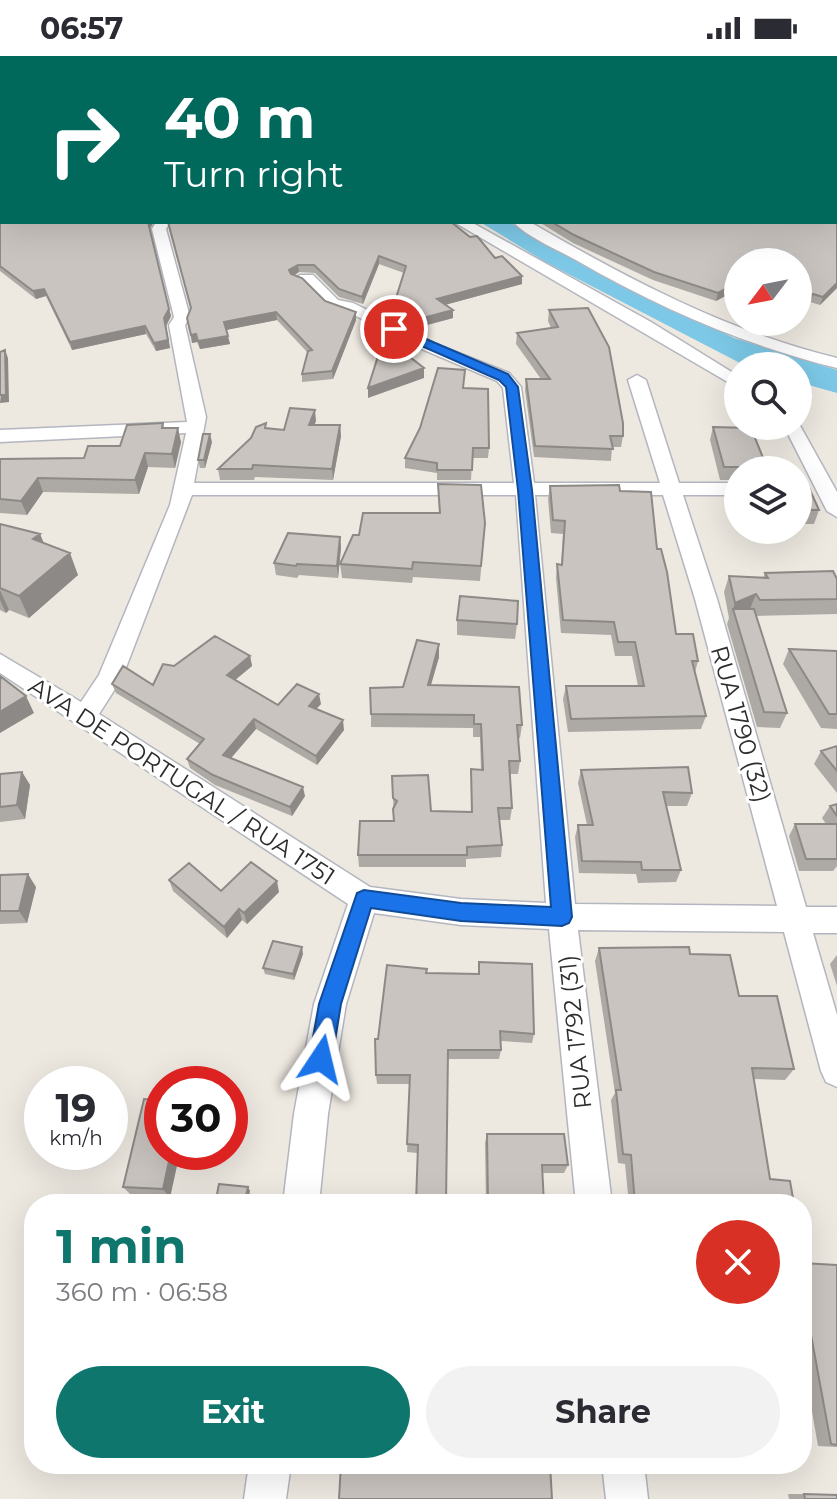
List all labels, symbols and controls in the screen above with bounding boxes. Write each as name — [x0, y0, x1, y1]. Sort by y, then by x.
text: 06:57 — [40, 10, 123, 47]
text: 40 m — [164, 84, 315, 152]
icon: right — [32, 88, 136, 192]
text: Turn right — [164, 152, 344, 196]
north arrow — [724, 248, 812, 336]
map controls — [724, 248, 812, 544]
pin — [360, 295, 428, 363]
icon: arrive — [372, 307, 416, 351]
button: search — [724, 352, 812, 440]
button: layers — [724, 456, 812, 544]
street label: RUA 1790 (32) — [705, 642, 777, 806]
street label: AVA DE PORTUGAL / RUA 1751 — [23, 671, 341, 891]
street label: RUA 1792 (31) — [552, 953, 598, 1111]
position arrow — [279, 1017, 363, 1101]
speed limit sign: 30 — [144, 1066, 248, 1170]
text: 19 — [55, 1083, 97, 1132]
text: km/h — [49, 1126, 103, 1150]
text: 1 min — [56, 1217, 186, 1275]
button: close — [696, 1220, 780, 1304]
text: 360 m · 06:58 — [56, 1276, 228, 1308]
button: Exit — [56, 1366, 410, 1458]
button: Share — [426, 1366, 780, 1458]

